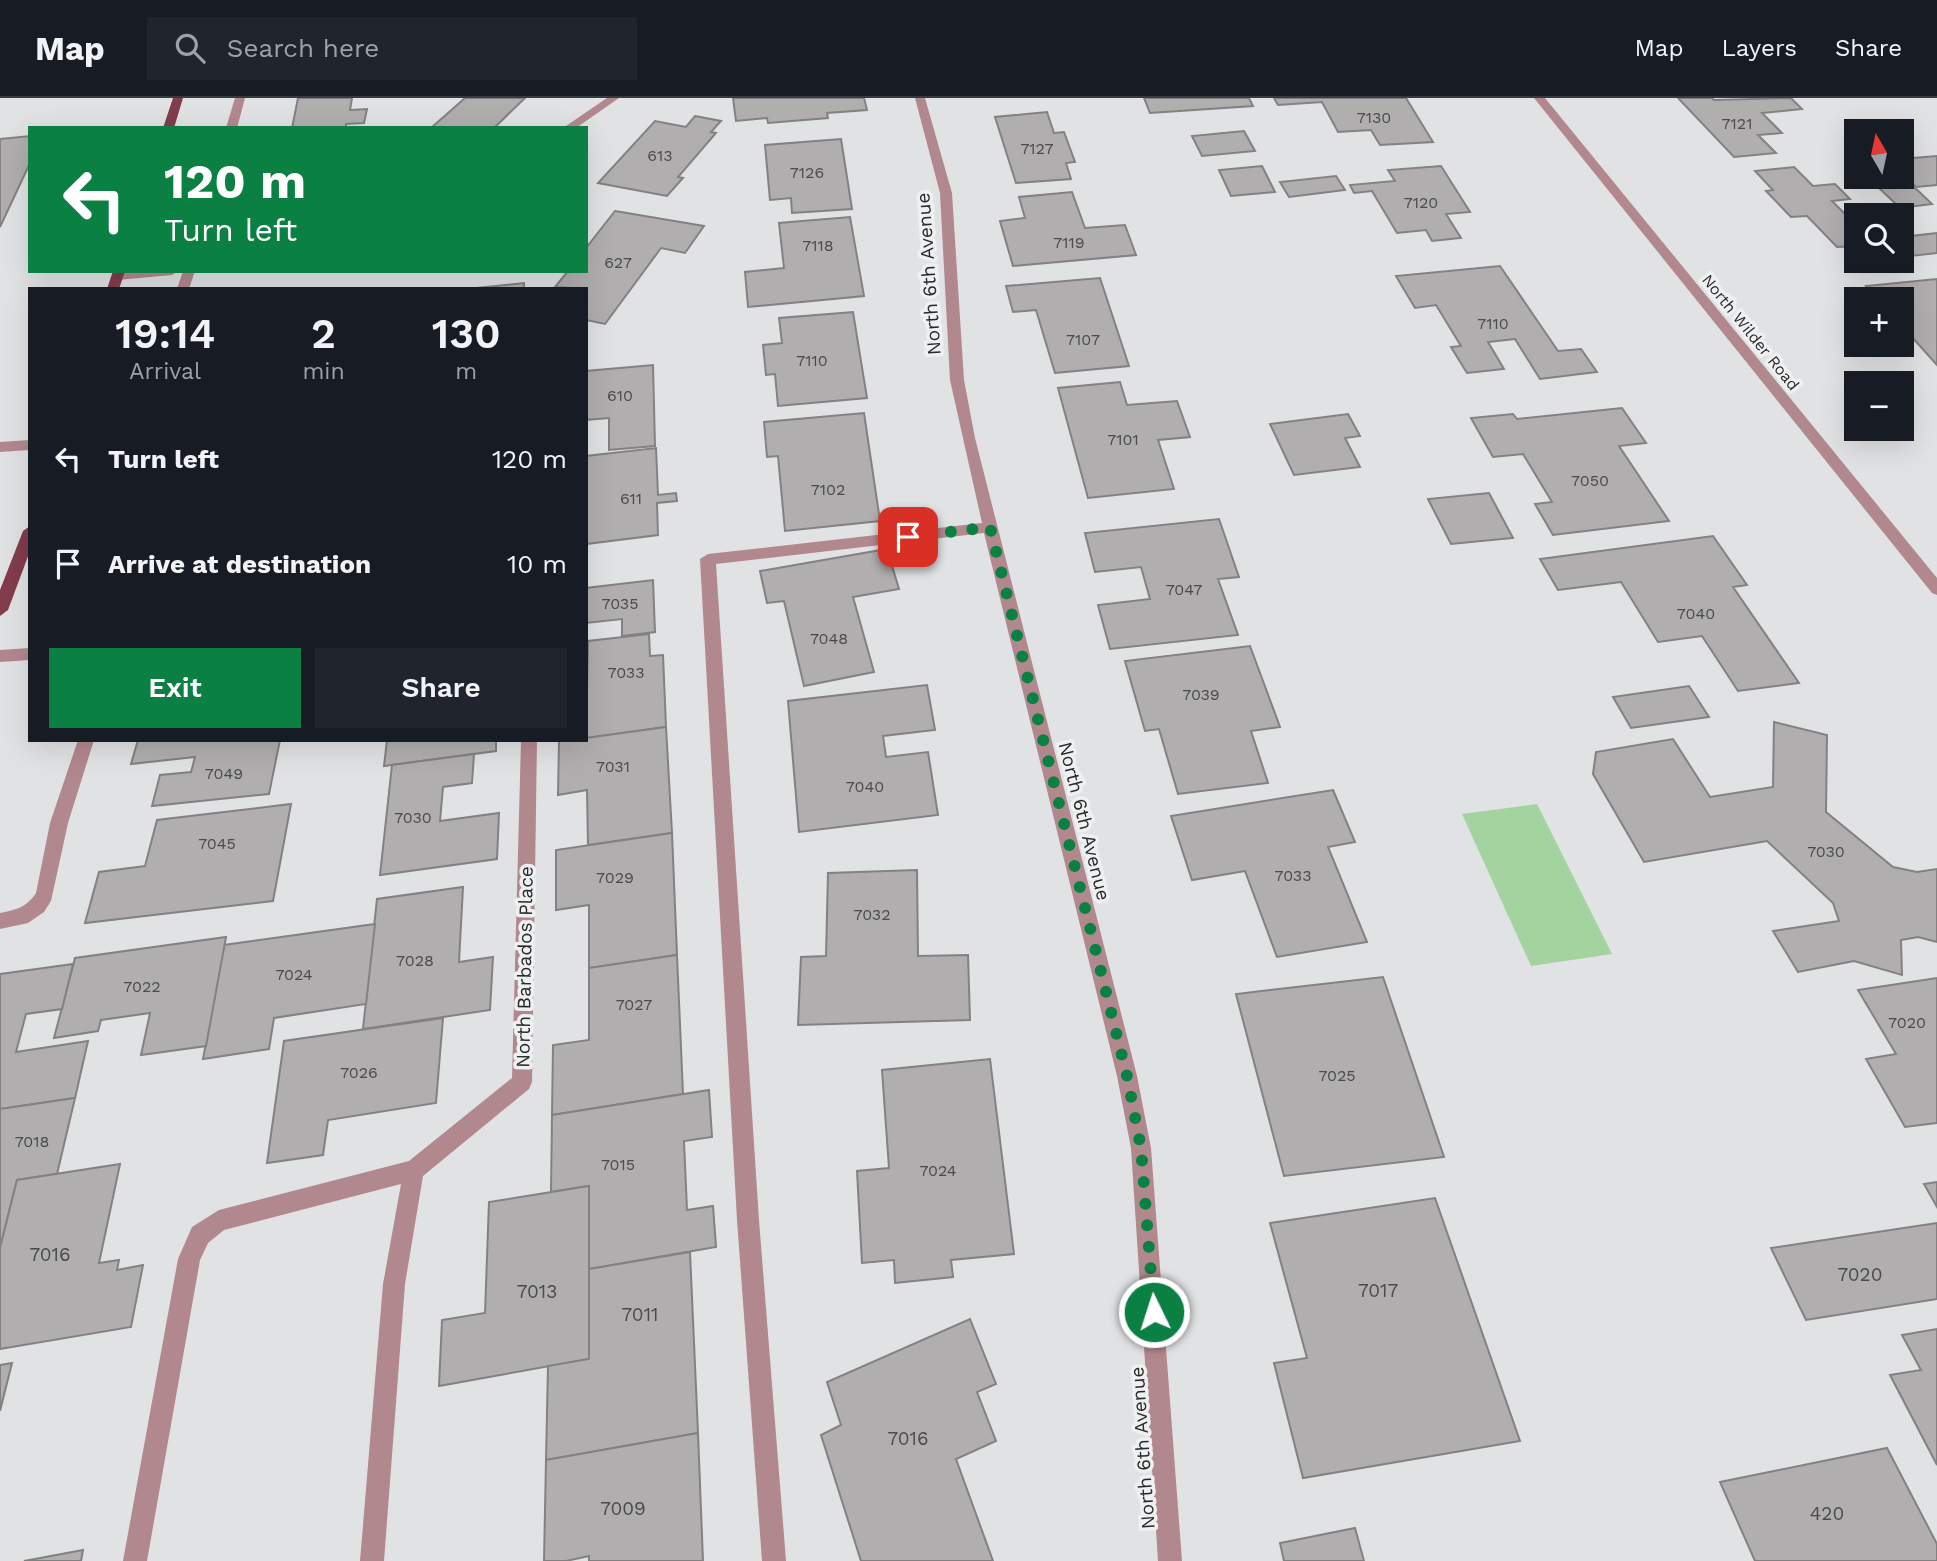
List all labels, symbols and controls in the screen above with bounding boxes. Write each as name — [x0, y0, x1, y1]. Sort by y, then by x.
search box — [147, 17, 637, 80]
text: Map — [35, 29, 105, 68]
icon: search — [171, 29, 209, 67]
text: Search here — [227, 33, 379, 63]
text: Map — [1635, 34, 1683, 62]
text: Layers — [1721, 34, 1797, 62]
text: Share — [1835, 34, 1902, 62]
house number: 7130 — [1357, 108, 1391, 127]
house number: 7121 — [1722, 114, 1752, 133]
north arrow — [1844, 119, 1914, 189]
map controls — [1844, 119, 1914, 441]
house number: 7127 — [1020, 139, 1054, 158]
house number: 613 — [647, 146, 673, 165]
text: 120 m — [164, 152, 306, 210]
icon: left — [49, 154, 140, 245]
house number: 7126 — [790, 163, 824, 182]
street label: North 6th Avenue — [911, 192, 946, 356]
house number: 7120 — [1404, 193, 1438, 212]
button: search — [1844, 203, 1914, 273]
text: Turn left — [164, 211, 297, 249]
house number: 7119 — [1053, 233, 1085, 252]
house number: 7118 — [802, 236, 834, 255]
house number: 627 — [604, 253, 632, 272]
street label: North Wilder Road — [1698, 271, 1803, 394]
button: + — [1844, 287, 1914, 357]
text: 19:14 — [115, 309, 215, 358]
text: 2 — [311, 309, 336, 358]
text: 130 — [432, 309, 501, 358]
house number: 7110 — [1477, 314, 1509, 333]
house number: 7107 — [1066, 330, 1100, 349]
house number: 7110 — [796, 351, 828, 370]
text: Arrival — [129, 358, 201, 385]
text: min — [302, 358, 345, 385]
text: m — [455, 358, 477, 385]
button: − — [1844, 371, 1914, 441]
house number: 610 — [607, 386, 633, 405]
house number: 7101 — [1107, 430, 1139, 449]
icon: left — [49, 440, 87, 478]
text: Turn left — [108, 444, 219, 474]
text: 120 m — [492, 444, 567, 474]
house number: 7050 — [1571, 471, 1609, 490]
house number: 7102 — [811, 480, 845, 499]
house number: 611 — [620, 489, 642, 508]
pin — [878, 507, 938, 567]
icon: arrive — [889, 518, 927, 556]
icon: arrive — [49, 545, 87, 583]
text: Arrive at destination — [108, 549, 371, 579]
text: 10 m — [507, 549, 567, 579]
house number: 7047 — [1166, 580, 1202, 599]
house number: 7035 — [602, 594, 638, 613]
house number: 7040 — [1677, 604, 1715, 623]
house number: 7048 — [810, 629, 848, 648]
button: Exit — [49, 648, 301, 728]
button: Share — [315, 648, 567, 728]
house number: 7033 — [608, 663, 644, 682]
house number: 7039 — [1182, 685, 1220, 704]
street label: North 6th Avenue — [1054, 739, 1115, 903]
house number: 7031 — [596, 757, 630, 776]
house number: 7049 — [205, 764, 243, 783]
house number: 7040 — [846, 777, 884, 796]
house number: 7030 — [394, 808, 432, 827]
house number: 7045 — [198, 834, 236, 853]
house number: 7030 — [1807, 842, 1845, 861]
street label: North Barbados Place — [511, 866, 538, 1068]
house number: 7033 — [1275, 866, 1311, 885]
house number: 7029 — [596, 868, 634, 887]
house number: 7032 — [854, 905, 890, 924]
house number: 7028 — [396, 951, 434, 970]
house number: 7024 — [275, 965, 313, 984]
house number: 7022 — [123, 977, 161, 996]
house number: 7027 — [616, 995, 652, 1014]
house number: 7020 — [1888, 1013, 1926, 1032]
house number: 7026 — [340, 1063, 378, 1082]
house number: 7025 — [1318, 1066, 1356, 1085]
house number: 7018 — [15, 1132, 49, 1151]
house number: 7015 — [601, 1155, 635, 1174]
house number: 7024 — [919, 1161, 957, 1180]
house number: 7016 — [29, 1243, 71, 1266]
house number: 7020 — [1838, 1263, 1883, 1286]
position arrow — [1117, 1275, 1191, 1349]
house number: 7017 — [1358, 1279, 1398, 1302]
house number: 7013 — [517, 1280, 557, 1303]
house number: 7011 — [622, 1303, 658, 1326]
street label: North 6th Avenue — [1125, 1366, 1160, 1530]
house number: 7016 — [887, 1427, 929, 1450]
house number: 7009 — [600, 1497, 646, 1520]
house number: 420 — [1810, 1502, 1844, 1525]

